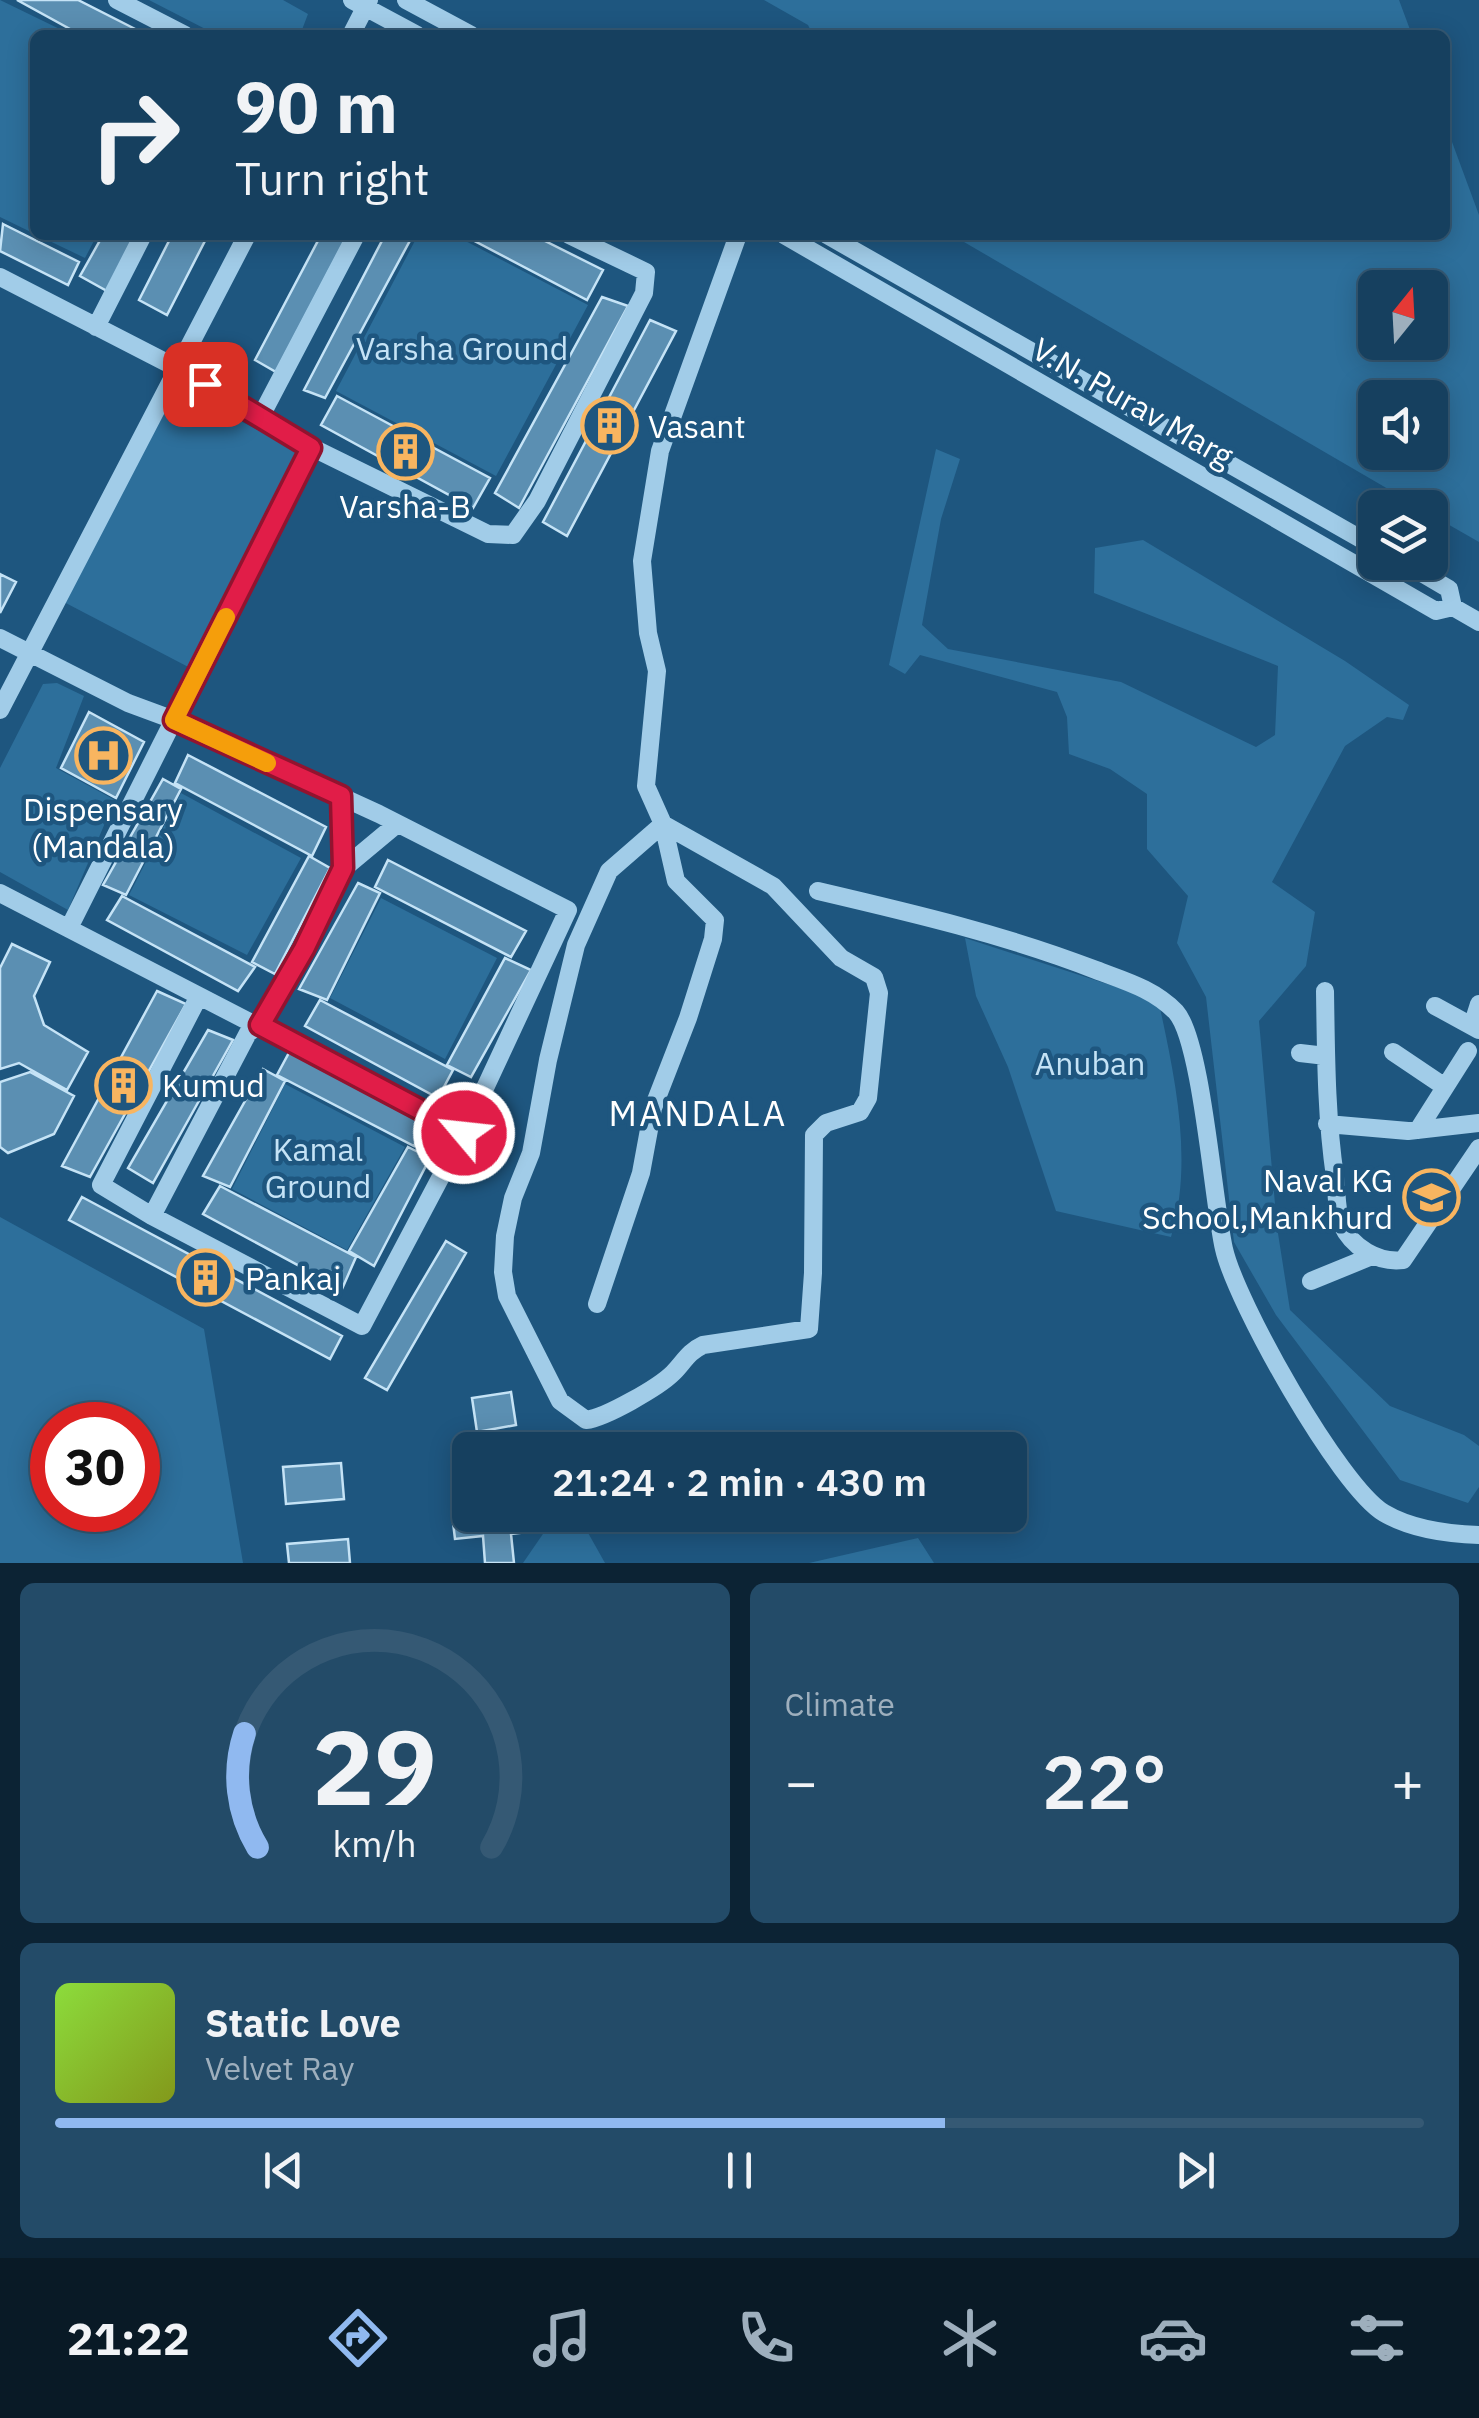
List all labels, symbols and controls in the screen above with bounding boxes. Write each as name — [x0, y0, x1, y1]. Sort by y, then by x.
text: 90 m — [235, 61, 398, 152]
icon: right — [70, 70, 200, 200]
text: Turn right — [235, 149, 430, 207]
north arrow — [1358, 270, 1448, 360]
map controls — [1358, 270, 1448, 580]
park label: Varsha Ground — [356, 327, 568, 369]
street label: V.N. Purav Marg — [1025, 327, 1241, 477]
pin — [163, 342, 248, 427]
icon: arrive — [178, 357, 233, 412]
button: sound — [1358, 380, 1448, 470]
building icon: Vasant — [579, 396, 639, 456]
place label: Vasant — [648, 405, 746, 447]
building icon: Varsha-B — [375, 422, 435, 482]
place label: Varsha-B — [339, 485, 471, 527]
button: layers — [1358, 490, 1448, 580]
hospital icon: Dispensary (Mandala) — [73, 725, 133, 785]
place label: Dispensary (Mandala) — [23, 788, 183, 867]
park label: Anuban — [1035, 1042, 1145, 1084]
building icon: Kumud — [93, 1055, 153, 1115]
place label: Kumud — [162, 1064, 265, 1106]
position arrow — [412, 1081, 516, 1185]
district label: MANDALA — [608, 1090, 788, 1136]
park label: Kamal Ground — [265, 1128, 371, 1207]
place label: Naval KG School,Mankhurd — [1142, 1159, 1393, 1238]
school or university icon: Naval KG School,Mankhurd — [1402, 1168, 1462, 1228]
building icon: Pankaj — [176, 1248, 236, 1308]
place label: Pankaj — [245, 1257, 341, 1299]
speed limit sign: 30 — [30, 1402, 160, 1532]
text: 21:24 · 2 min · 430 m — [552, 1457, 927, 1506]
text: Climate — [785, 1683, 895, 1725]
text: 29 — [312, 1698, 437, 1834]
text: 22° — [1042, 1732, 1167, 1830]
text: − — [785, 1746, 818, 1817]
text: + — [1391, 1746, 1424, 1817]
text: km/h — [333, 1820, 417, 1867]
text: Static Love — [205, 1998, 401, 2047]
text: Velvet Ray — [205, 2047, 354, 2089]
icon: previous — [256, 2143, 311, 2198]
icon: pause — [712, 2143, 767, 2198]
icon: next — [1168, 2143, 1223, 2198]
icon: directions — [323, 2303, 393, 2373]
icon: music — [527, 2303, 597, 2373]
icon: phone — [731, 2303, 801, 2373]
icon: climate — [935, 2303, 1005, 2373]
icon: car — [1138, 2303, 1208, 2373]
icon: filters — [1342, 2303, 1412, 2373]
text: 21:22 — [67, 2309, 190, 2367]

